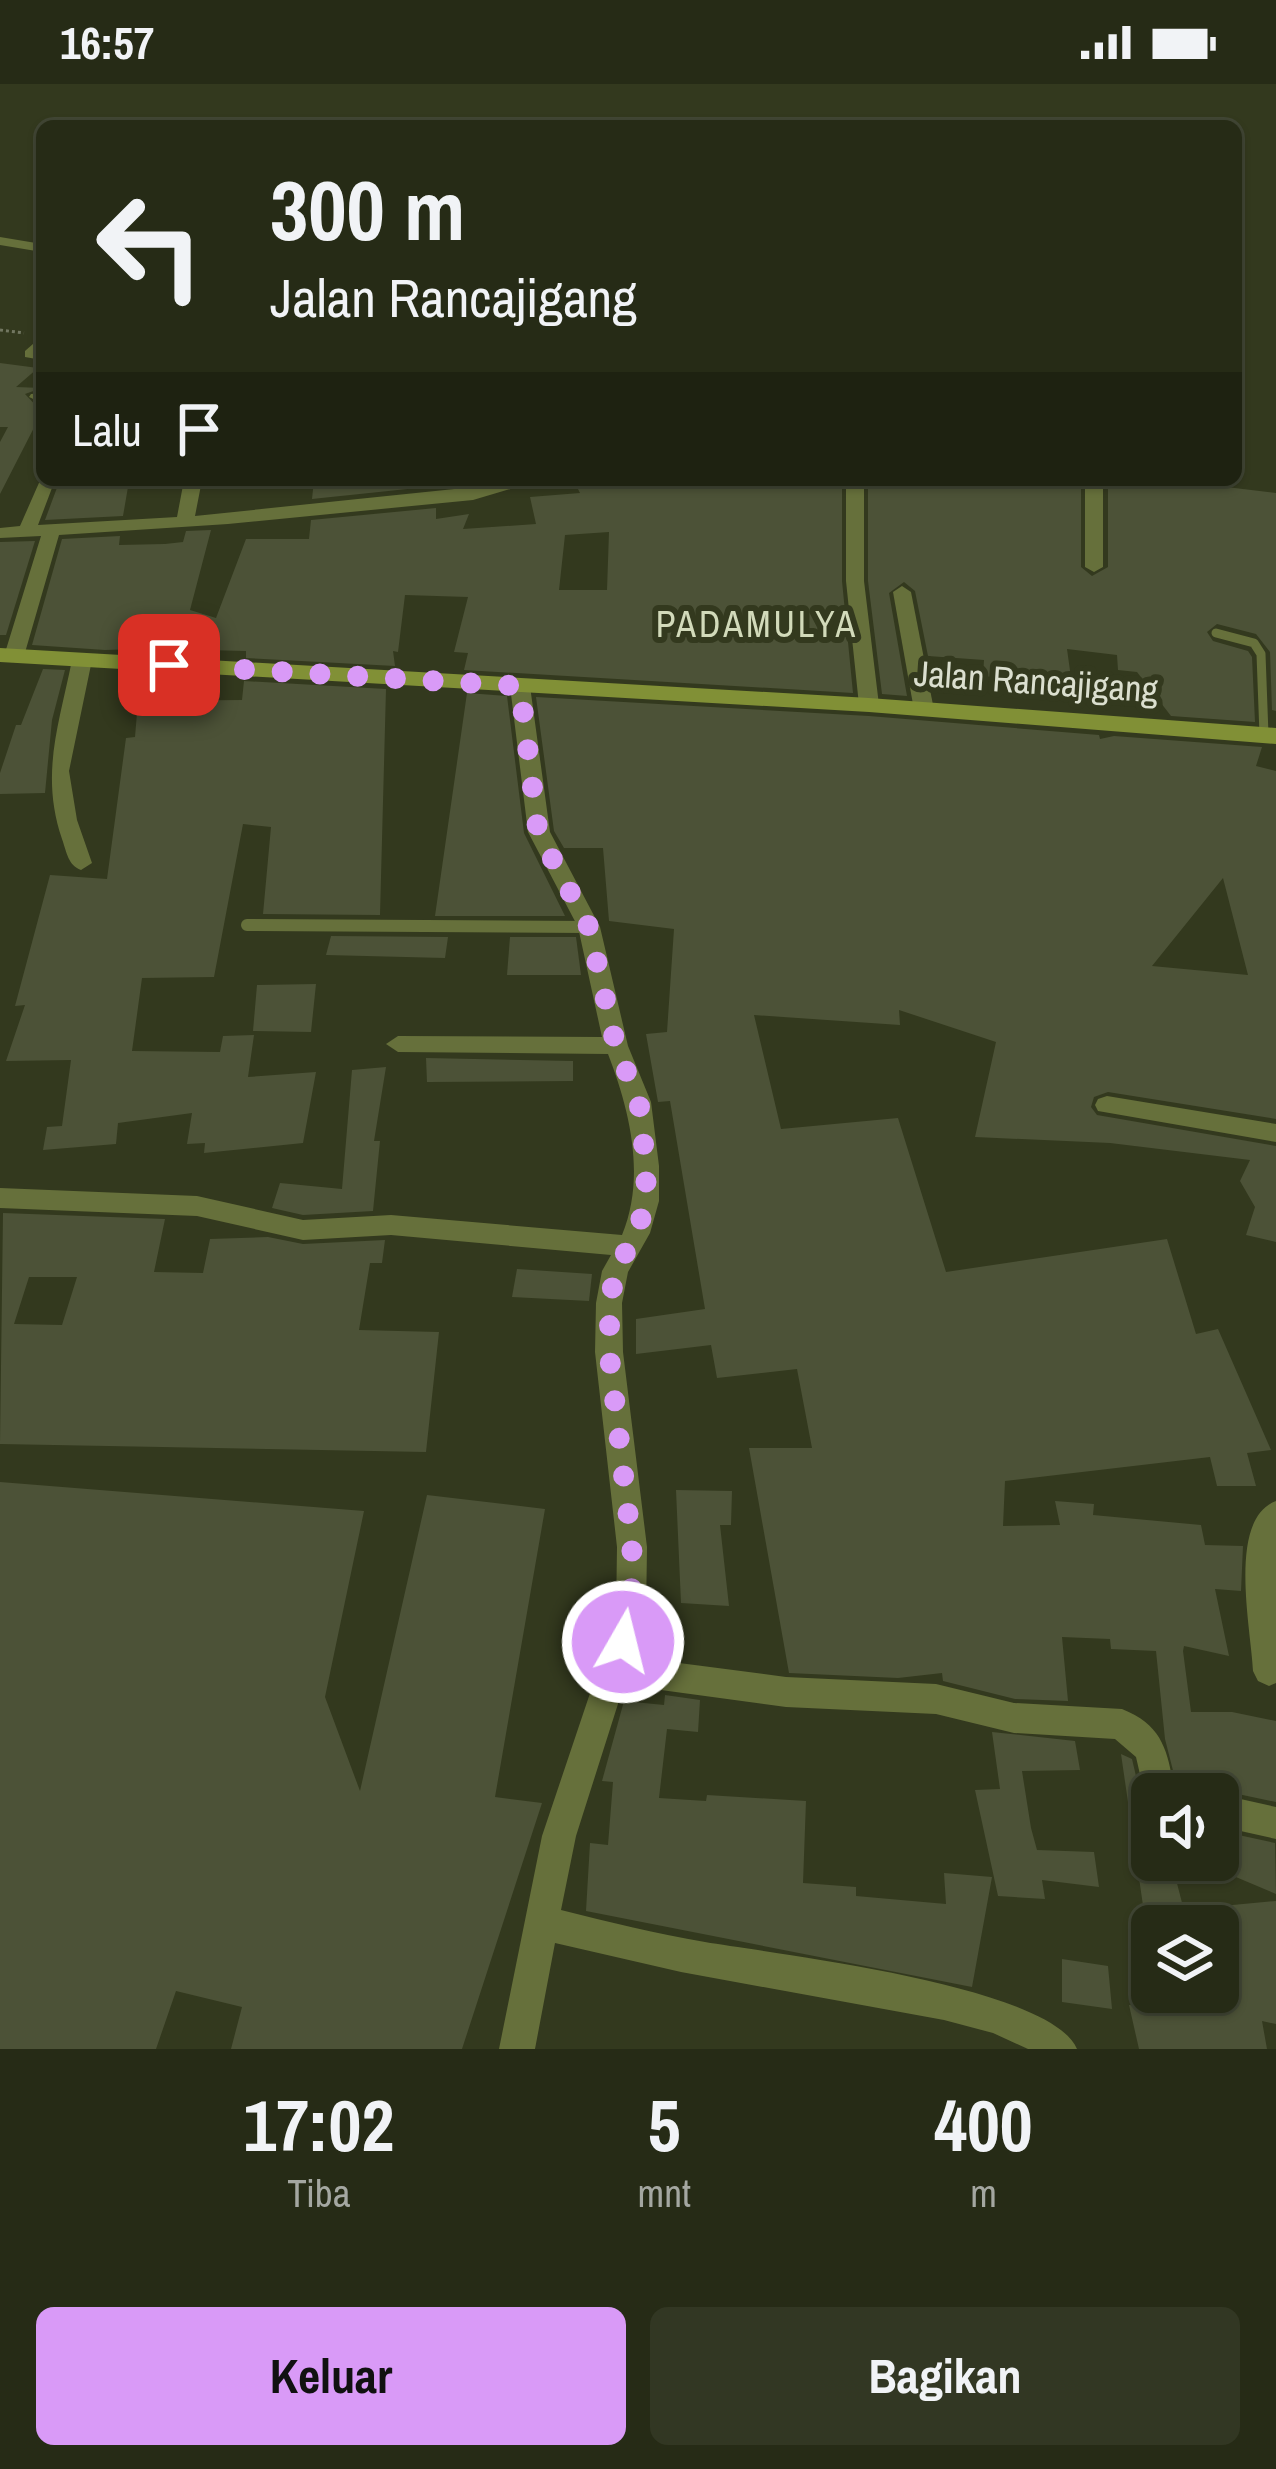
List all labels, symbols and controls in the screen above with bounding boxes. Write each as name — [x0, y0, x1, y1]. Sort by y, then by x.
text: 16:57 — [60, 12, 154, 73]
text: 300 m — [270, 153, 465, 266]
icon: left — [72, 168, 228, 324]
text: Jalan Rancajigang — [270, 261, 637, 334]
icon: arrive — [166, 396, 232, 462]
text: Lalu — [72, 399, 142, 460]
district label: PADAMULYA — [656, 600, 858, 648]
pin — [118, 614, 220, 716]
icon: arrive — [136, 632, 202, 698]
street label: Jalan Rancajigang — [912, 649, 1160, 714]
position arrow — [560, 1579, 686, 1705]
map controls — [1131, 1773, 1239, 2013]
button: sound — [1131, 1773, 1239, 1881]
button: layers — [1131, 1905, 1239, 2013]
text: 17:02 — [243, 2076, 394, 2173]
text: 5 — [648, 2076, 681, 2173]
text: 400 — [934, 2076, 1033, 2173]
text: Tiba — [287, 2167, 350, 2219]
text: mnt — [638, 2167, 691, 2219]
text: m — [970, 2167, 997, 2219]
button: Keluar — [36, 2307, 626, 2445]
button: Bagikan — [650, 2307, 1240, 2445]

